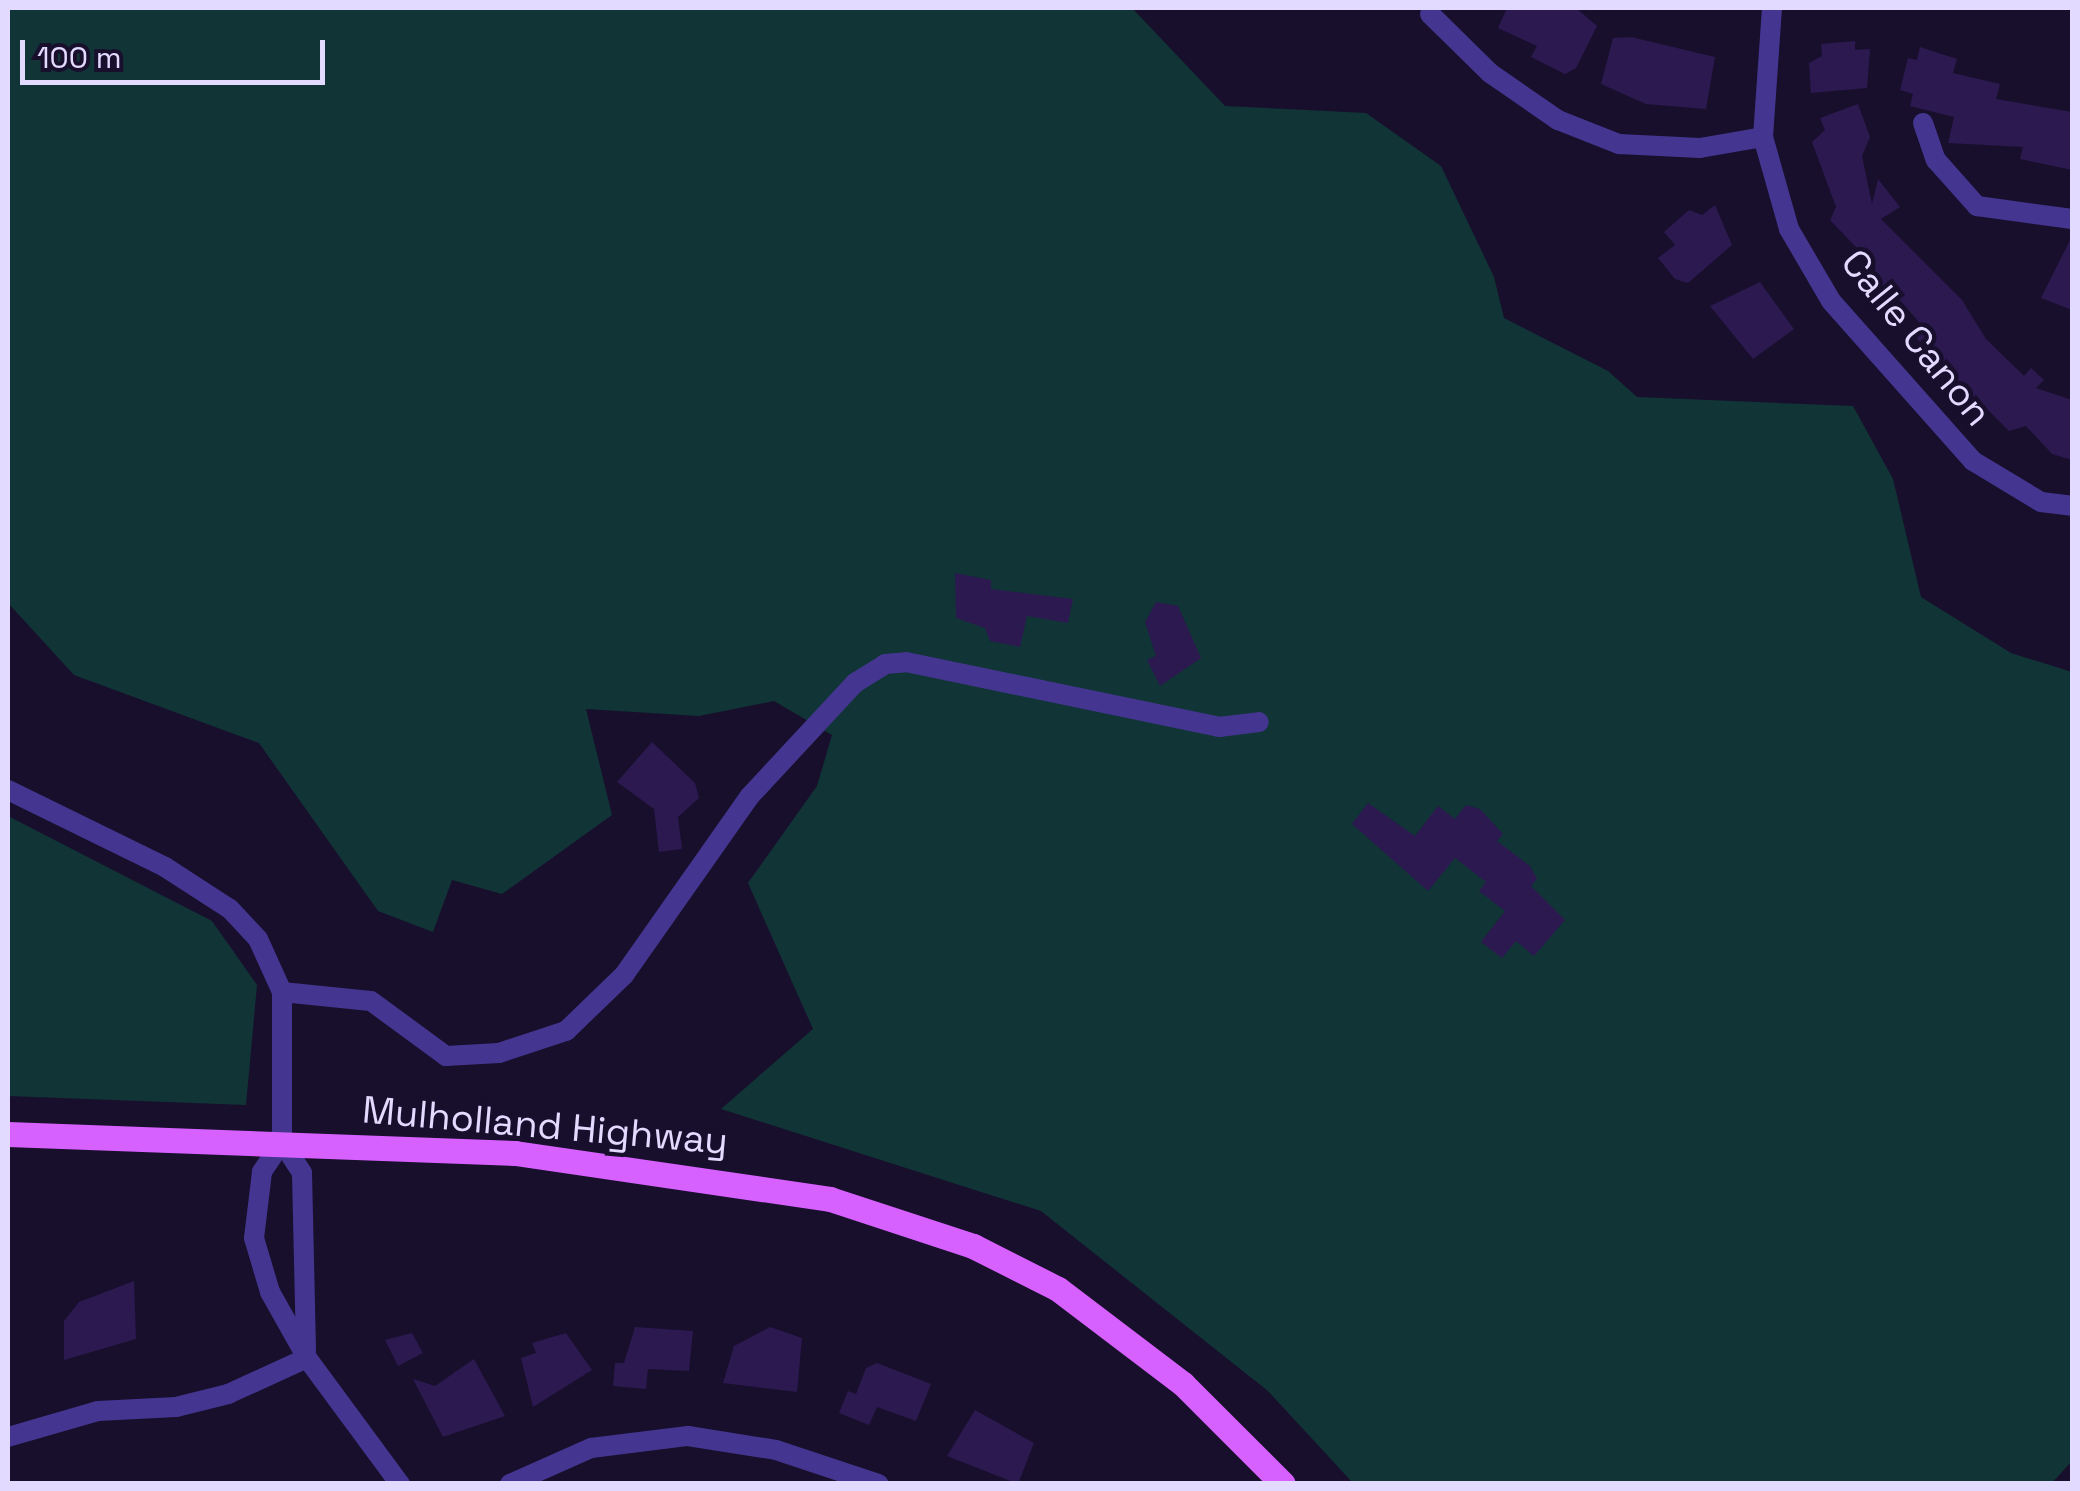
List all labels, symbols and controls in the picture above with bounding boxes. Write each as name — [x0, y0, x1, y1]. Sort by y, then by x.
scale bar — [25, 20, 330, 82]
text: 100 m — [37, 38, 122, 77]
street label: Calle Canon — [1831, 241, 2001, 435]
street label: Mulholland Highway — [360, 1087, 730, 1165]

